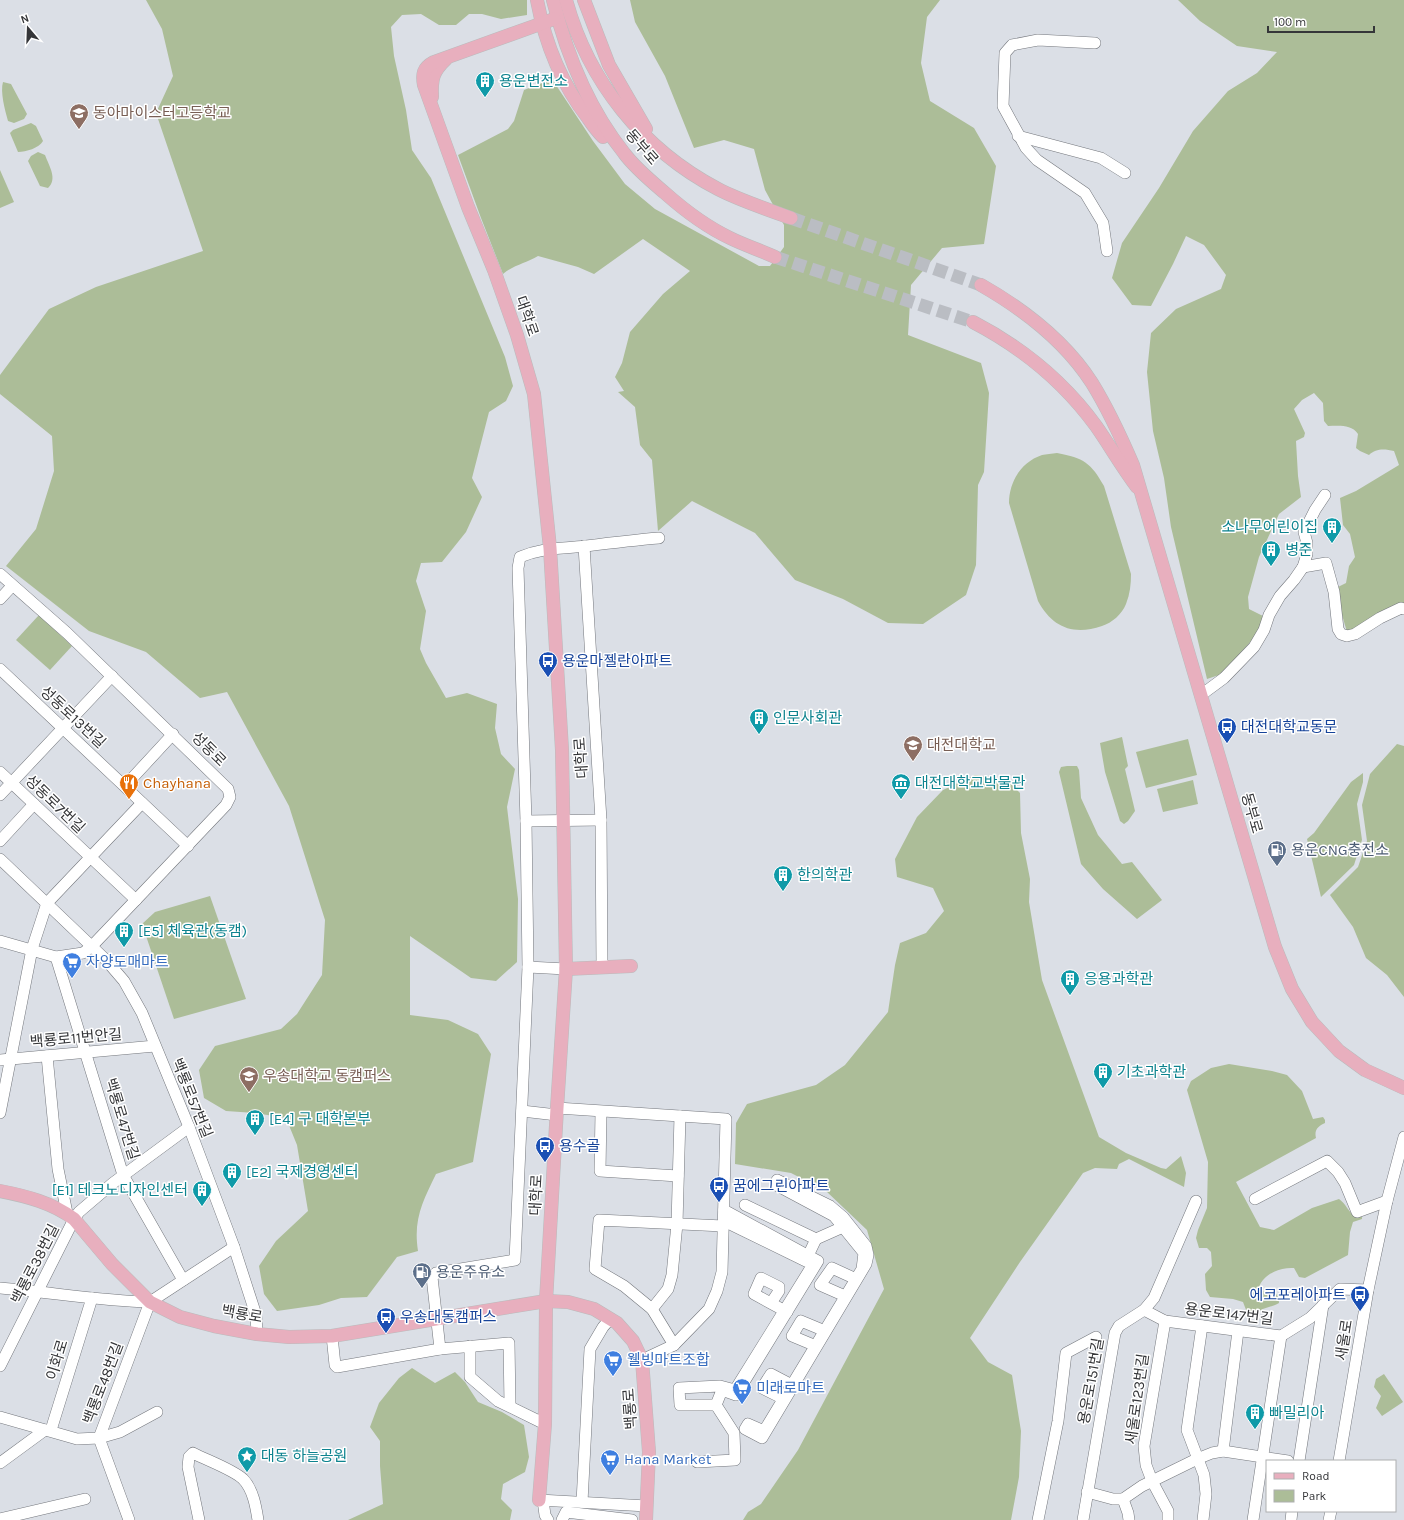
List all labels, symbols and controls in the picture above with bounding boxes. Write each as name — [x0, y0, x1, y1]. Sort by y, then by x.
north arrow — [8, 8, 48, 48]
scale bar — [1268, 8, 1374, 34]
text: N — [19, 12, 31, 26]
text: 100 m — [1274, 15, 1306, 29]
building icon: 용운변전소 — [474, 70, 496, 98]
place label: 용운변전소 — [499, 72, 568, 90]
school or university icon: 동아마이스터고등학교 — [68, 102, 90, 130]
place label: 동아마이스터고등학교 — [93, 104, 231, 122]
street label: 동부로 — [622, 125, 662, 169]
street label: 대학로 — [512, 293, 542, 339]
building icon: 소나무어린이집 — [1321, 516, 1343, 544]
place label: 소나무어린이집 — [1221, 518, 1318, 536]
building icon: 병준 — [1260, 539, 1282, 567]
place label: 병준 — [1285, 541, 1313, 559]
bus stop icon: 용운마젤란아파트 — [537, 650, 559, 678]
place label: 용운마젤란아파트 — [562, 652, 673, 670]
street label: 성동로13번길 — [37, 682, 109, 752]
building icon: 인문사회관 — [748, 707, 770, 735]
place label: 인문사회관 — [773, 709, 842, 727]
bus stop icon: 대전대학교동문 — [1216, 716, 1238, 744]
place label: 대전대학교동문 — [1241, 718, 1338, 736]
street label: 성동로 — [188, 728, 230, 770]
school or university icon: 대전대학교 — [902, 734, 924, 762]
place label: 대전대학교 — [927, 736, 996, 754]
street label: 대학로 — [571, 737, 591, 779]
street label: 성동로7번길 — [21, 771, 89, 837]
restaurant icon: Chayhana — [118, 772, 140, 800]
museum icon: 대전대학교박물관 — [890, 772, 912, 800]
place label: Chayhana — [143, 774, 211, 792]
place label: 대전대학교박물관 — [915, 774, 1026, 792]
street label: 동부로 — [1238, 791, 1266, 835]
fuel station icon: 용운CNG충전소 — [1266, 839, 1288, 867]
place label: 용운CNG충전소 — [1291, 841, 1389, 859]
building icon: 한의학관 — [772, 864, 794, 892]
place label: 한의학관 — [797, 866, 852, 884]
building icon: [E5] 체육관(동캠) — [113, 920, 135, 948]
place label: [E5] 체육관(동캠) — [138, 922, 247, 940]
supermarket icon: 자양도매마트 — [61, 951, 83, 979]
place label: 자양도매마트 — [86, 953, 169, 971]
building icon: 응용과학관 — [1059, 968, 1081, 996]
place label: 응용과학관 — [1084, 970, 1153, 988]
street label: 백룡로11번안길 — [29, 1025, 123, 1051]
street label: 백룡로57번길 — [168, 1055, 216, 1141]
building icon: 기초과학관 — [1092, 1061, 1114, 1089]
place label: 기초과학관 — [1117, 1063, 1186, 1081]
school or university icon: 우송대학교 동캠퍼스 — [238, 1065, 260, 1093]
place label: 우송대학교 동캠퍼스 — [263, 1067, 391, 1085]
street label: 백룡로47번길 — [101, 1076, 143, 1162]
building icon: [E4] 구 대학본부 — [244, 1108, 266, 1136]
place label: [E4] 구 대학본부 — [269, 1110, 371, 1128]
bus stop icon: 용수골 — [534, 1135, 556, 1163]
place label: 용수골 — [559, 1137, 600, 1155]
building icon: [E2] 국제경영센터 — [221, 1161, 243, 1189]
place label: [E2] 국제경영센터 — [246, 1163, 359, 1181]
street label: 대학로 — [526, 1174, 546, 1216]
bus stop icon: 꿈에그린아파트 — [708, 1175, 730, 1203]
place label: 꿈에그린아파트 — [733, 1177, 830, 1195]
building icon: [E1] 테크노디자인센터 — [191, 1179, 213, 1207]
place label: [E1] 테크노디자인센터 — [52, 1181, 188, 1199]
street label: 백룡로38번길 — [7, 1221, 63, 1307]
fuel station icon: 용운주유소 — [411, 1261, 433, 1289]
place label: 용운주유소 — [436, 1263, 505, 1281]
bus stop icon: 에코포레아파트 — [1349, 1284, 1371, 1312]
place label: 에코포레아파트 — [1249, 1286, 1346, 1304]
street label: 용운로147번길 — [1184, 1300, 1274, 1328]
street label: 백룡로 — [220, 1302, 264, 1326]
bus stop icon: 우송대동캠퍼스 — [375, 1306, 397, 1334]
place label: 우송대동캠퍼스 — [400, 1308, 497, 1326]
street label: 새울로 — [1332, 1318, 1356, 1362]
street label: 용운로151번길 — [1075, 1336, 1107, 1426]
street label: 이화로 — [42, 1338, 72, 1382]
street label: 백룡로48번길 — [79, 1339, 127, 1427]
supermarket icon: 웰빙마트조합 — [602, 1349, 624, 1377]
place label: 웰빙마트조합 — [627, 1351, 710, 1369]
street label: 새울로123번길 — [1122, 1352, 1152, 1446]
supermarket icon: 미래로마트 — [731, 1377, 753, 1405]
place label: 미래로마트 — [756, 1379, 825, 1397]
street label: 백룡로 — [620, 1388, 640, 1430]
building icon: 빠밀리아 — [1244, 1402, 1266, 1430]
place label: 빠밀리아 — [1269, 1404, 1324, 1422]
place icon: 대동 하늘공원 — [236, 1445, 258, 1473]
place label: 대동 하늘공원 — [261, 1447, 347, 1465]
supermarket icon: Hana Market — [599, 1448, 621, 1476]
place label: Hana Market — [624, 1450, 712, 1468]
legend — [1266, 1460, 1396, 1512]
text: Road — [1302, 1469, 1330, 1483]
text: Park — [1302, 1489, 1327, 1503]

